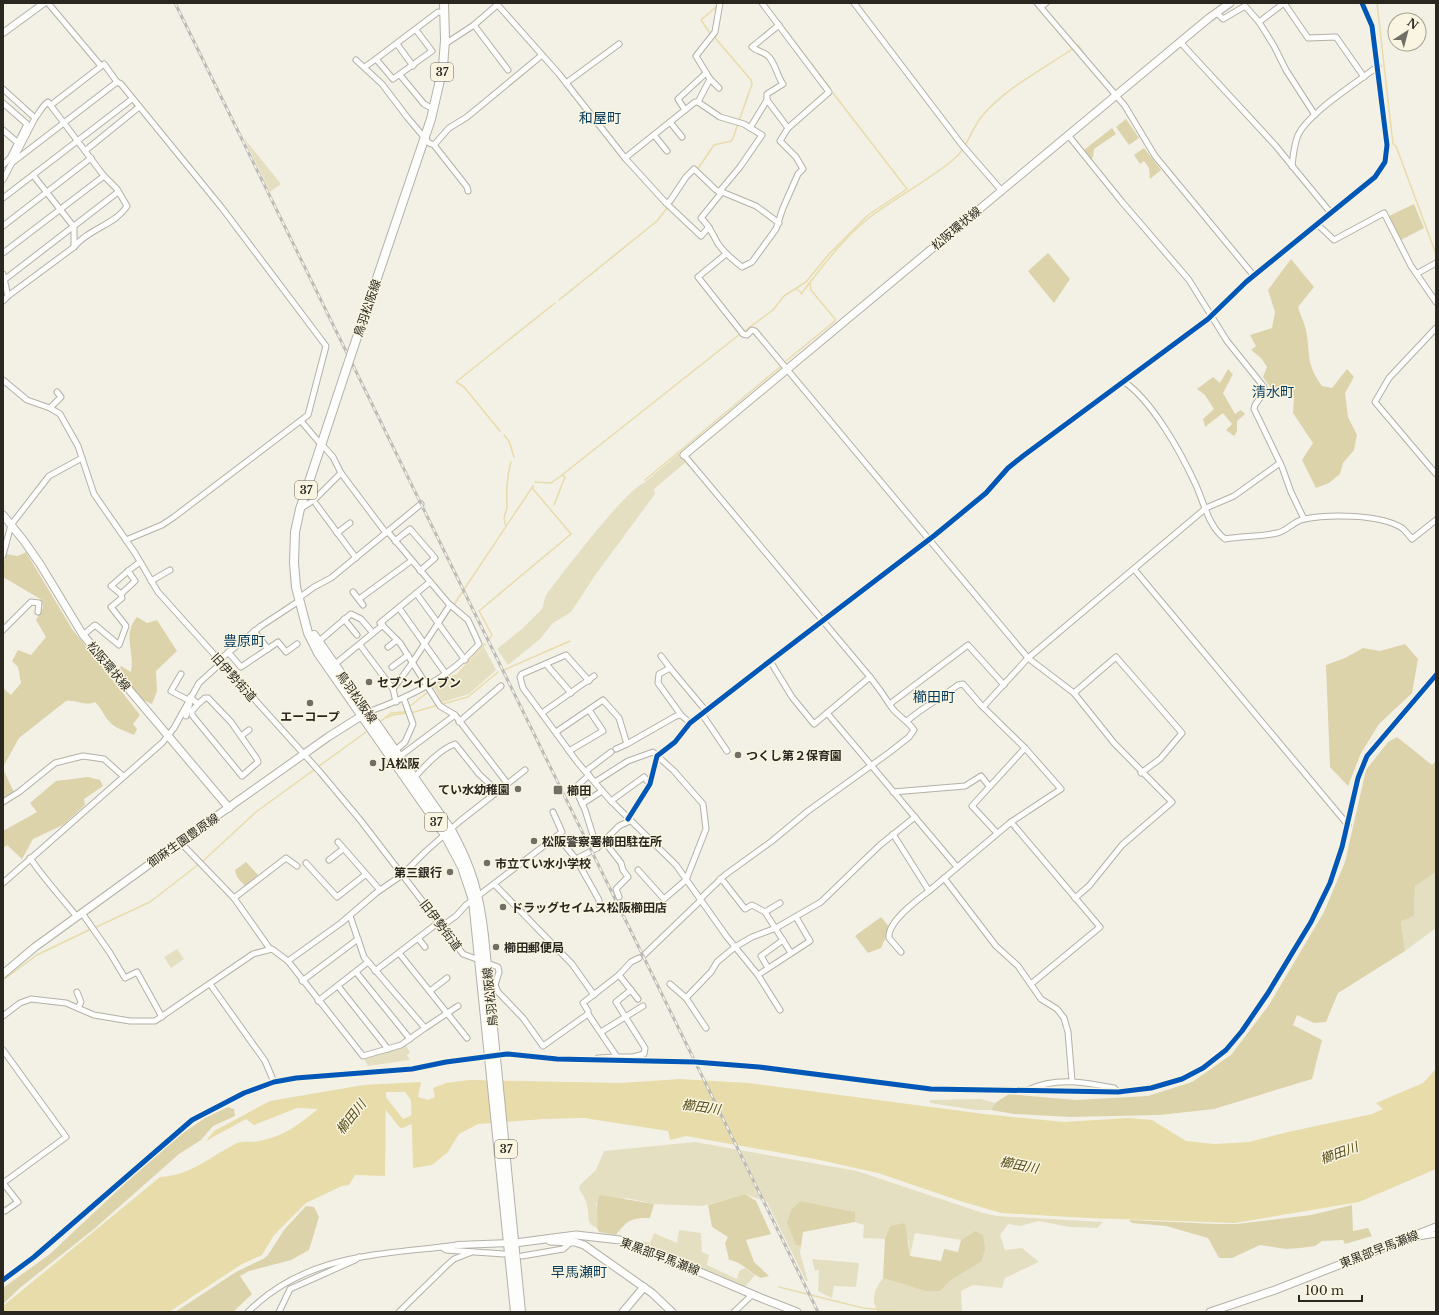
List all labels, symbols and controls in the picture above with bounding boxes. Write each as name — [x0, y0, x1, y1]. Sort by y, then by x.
north arrow — [1387, 12, 1427, 52]
text: N — [1405, 15, 1422, 33]
road number: 37 — [431, 63, 453, 81]
district label: 和屋町 — [579, 109, 621, 127]
street label: 松阪環状線 — [928, 203, 984, 253]
street label: 鳥羽松阪線 — [350, 277, 384, 339]
district label: 清水町 — [1252, 383, 1294, 401]
road number: 37 — [295, 481, 317, 499]
district label: 豊原町 — [223, 632, 265, 650]
street label: 松阪環状線 — [84, 638, 134, 694]
street label: 旧伊勢街道 — [208, 650, 260, 704]
street label: 鳥羽松阪線 — [334, 668, 380, 726]
place label: セブンイレブン — [377, 675, 461, 690]
marker: セブンイレブン — [364, 677, 374, 687]
district label: 櫛田町 — [913, 688, 955, 706]
marker: エーコープ — [305, 698, 315, 708]
place label: エーコープ — [280, 709, 340, 724]
place label: つくし第２保育園 — [746, 748, 842, 763]
marker: つくし第２保育園 — [733, 750, 743, 760]
place label: JA松阪 — [378, 756, 419, 771]
marker: JA松阪 — [368, 758, 378, 768]
place label: てい水幼稚園 — [438, 782, 510, 797]
place label: 櫛田 — [567, 783, 591, 798]
marker: てい水幼稚園 — [513, 784, 523, 794]
marker: 櫛田 — [552, 784, 564, 796]
street label: 御麻生園豊原線 — [144, 810, 222, 870]
road number: 37 — [425, 813, 447, 831]
place label: 松阪警察署櫛田駐在所 — [542, 834, 662, 849]
marker: 松阪警察署櫛田駐在所 — [529, 836, 539, 846]
place label: 市立てい水小学校 — [495, 856, 591, 871]
marker: 市立てい水小学校 — [482, 858, 492, 868]
place label: 第三銀行 — [394, 865, 442, 880]
marker: 第三銀行 — [445, 867, 455, 877]
street label: 旧伊勢街道 — [417, 897, 465, 953]
place label: ドラッグセイムス松阪櫛田店 — [511, 900, 667, 915]
marker: ドラッグセイムス松阪櫛田店 — [498, 902, 508, 912]
place label: 櫛田郵便局 — [504, 940, 564, 955]
marker: 櫛田郵便局 — [491, 942, 501, 952]
street label: 鳥羽松阪線 — [479, 966, 501, 1028]
water label: 櫛田川 — [332, 1095, 371, 1138]
water label: 櫛田川 — [680, 1096, 723, 1118]
water label: 櫛田川 — [1318, 1138, 1362, 1168]
road number: 37 — [495, 1140, 517, 1158]
water label: 櫛田川 — [998, 1153, 1042, 1177]
street label: 東黒部早馬瀬線 — [1337, 1227, 1421, 1271]
street label: 東黒部早馬瀬線 — [618, 1234, 702, 1278]
district label: 早馬瀬町 — [551, 1263, 607, 1281]
scale bar — [1299, 1277, 1362, 1303]
text: 100 m — [1305, 1283, 1344, 1298]

